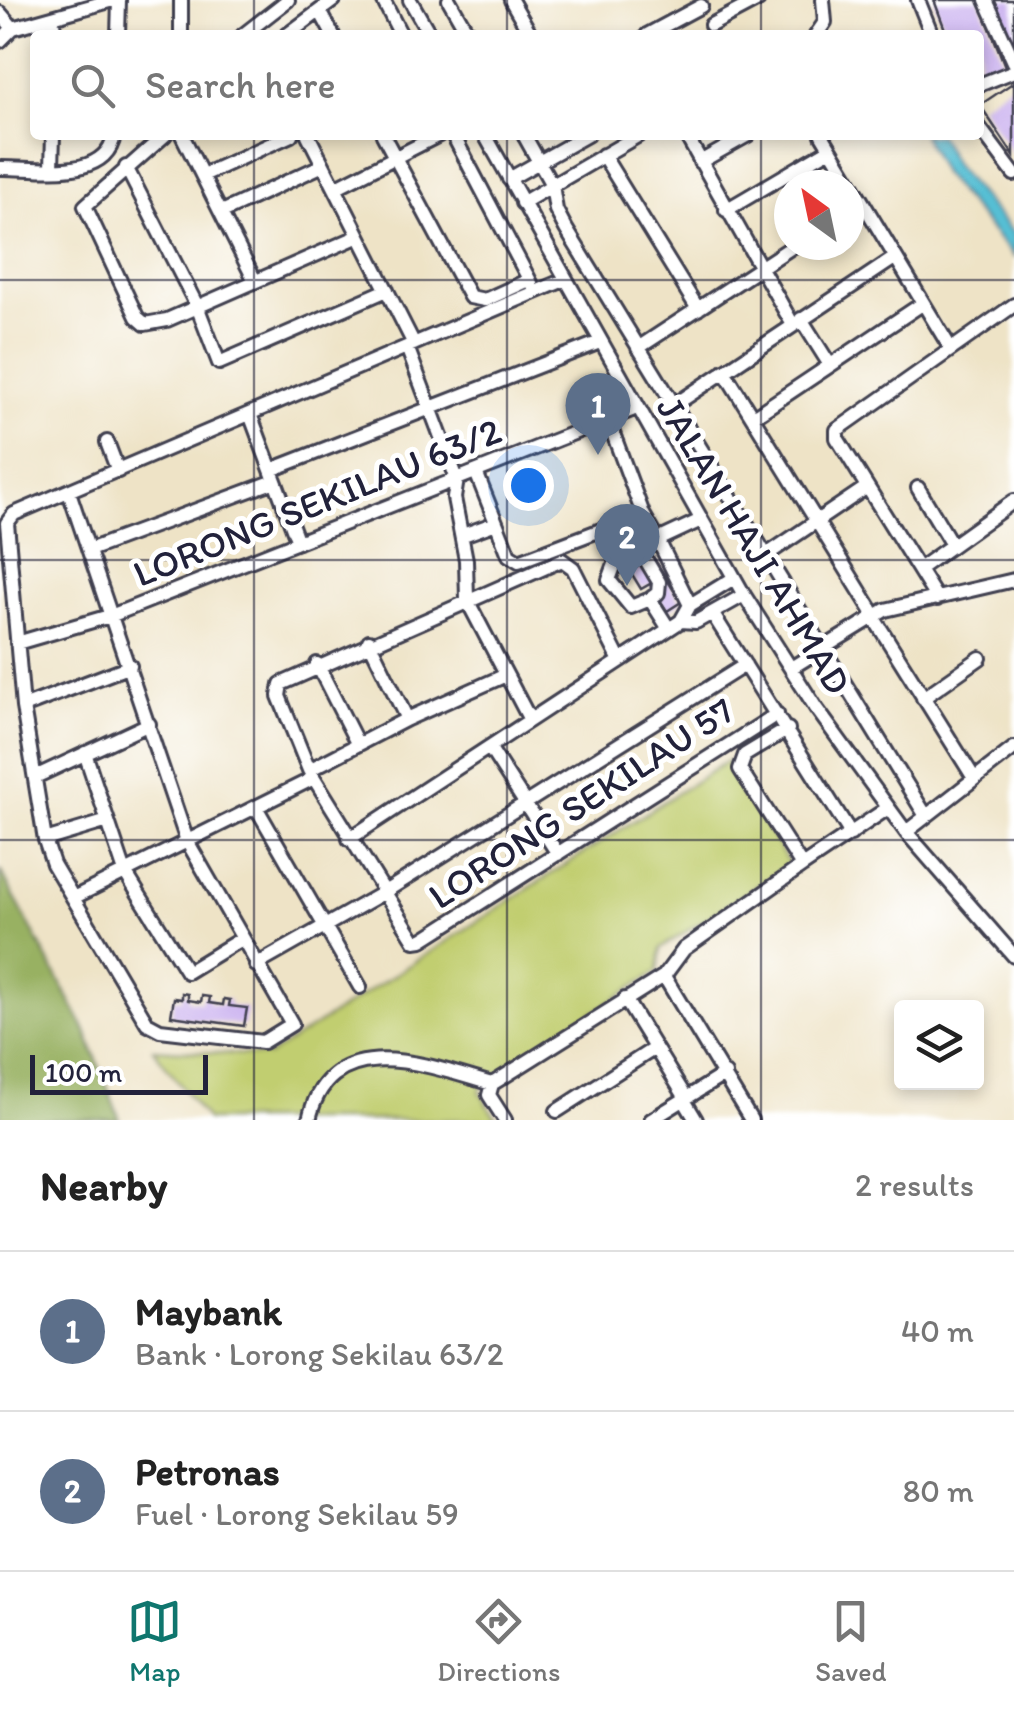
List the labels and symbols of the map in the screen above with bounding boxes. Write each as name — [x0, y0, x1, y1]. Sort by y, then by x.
north arrow — [774, 170, 864, 260]
pin: 1 — [566, 372, 630, 455]
street label: JALAN HAJI AHMAD — [647, 388, 861, 702]
street label: LORONG SEKILAU 63/2 — [126, 407, 508, 597]
your location — [503, 460, 554, 511]
pin: 2 — [594, 504, 660, 586]
street label: LORONG SEKILAU 57 — [420, 687, 742, 919]
scale bar — [30, 1050, 208, 1094]

